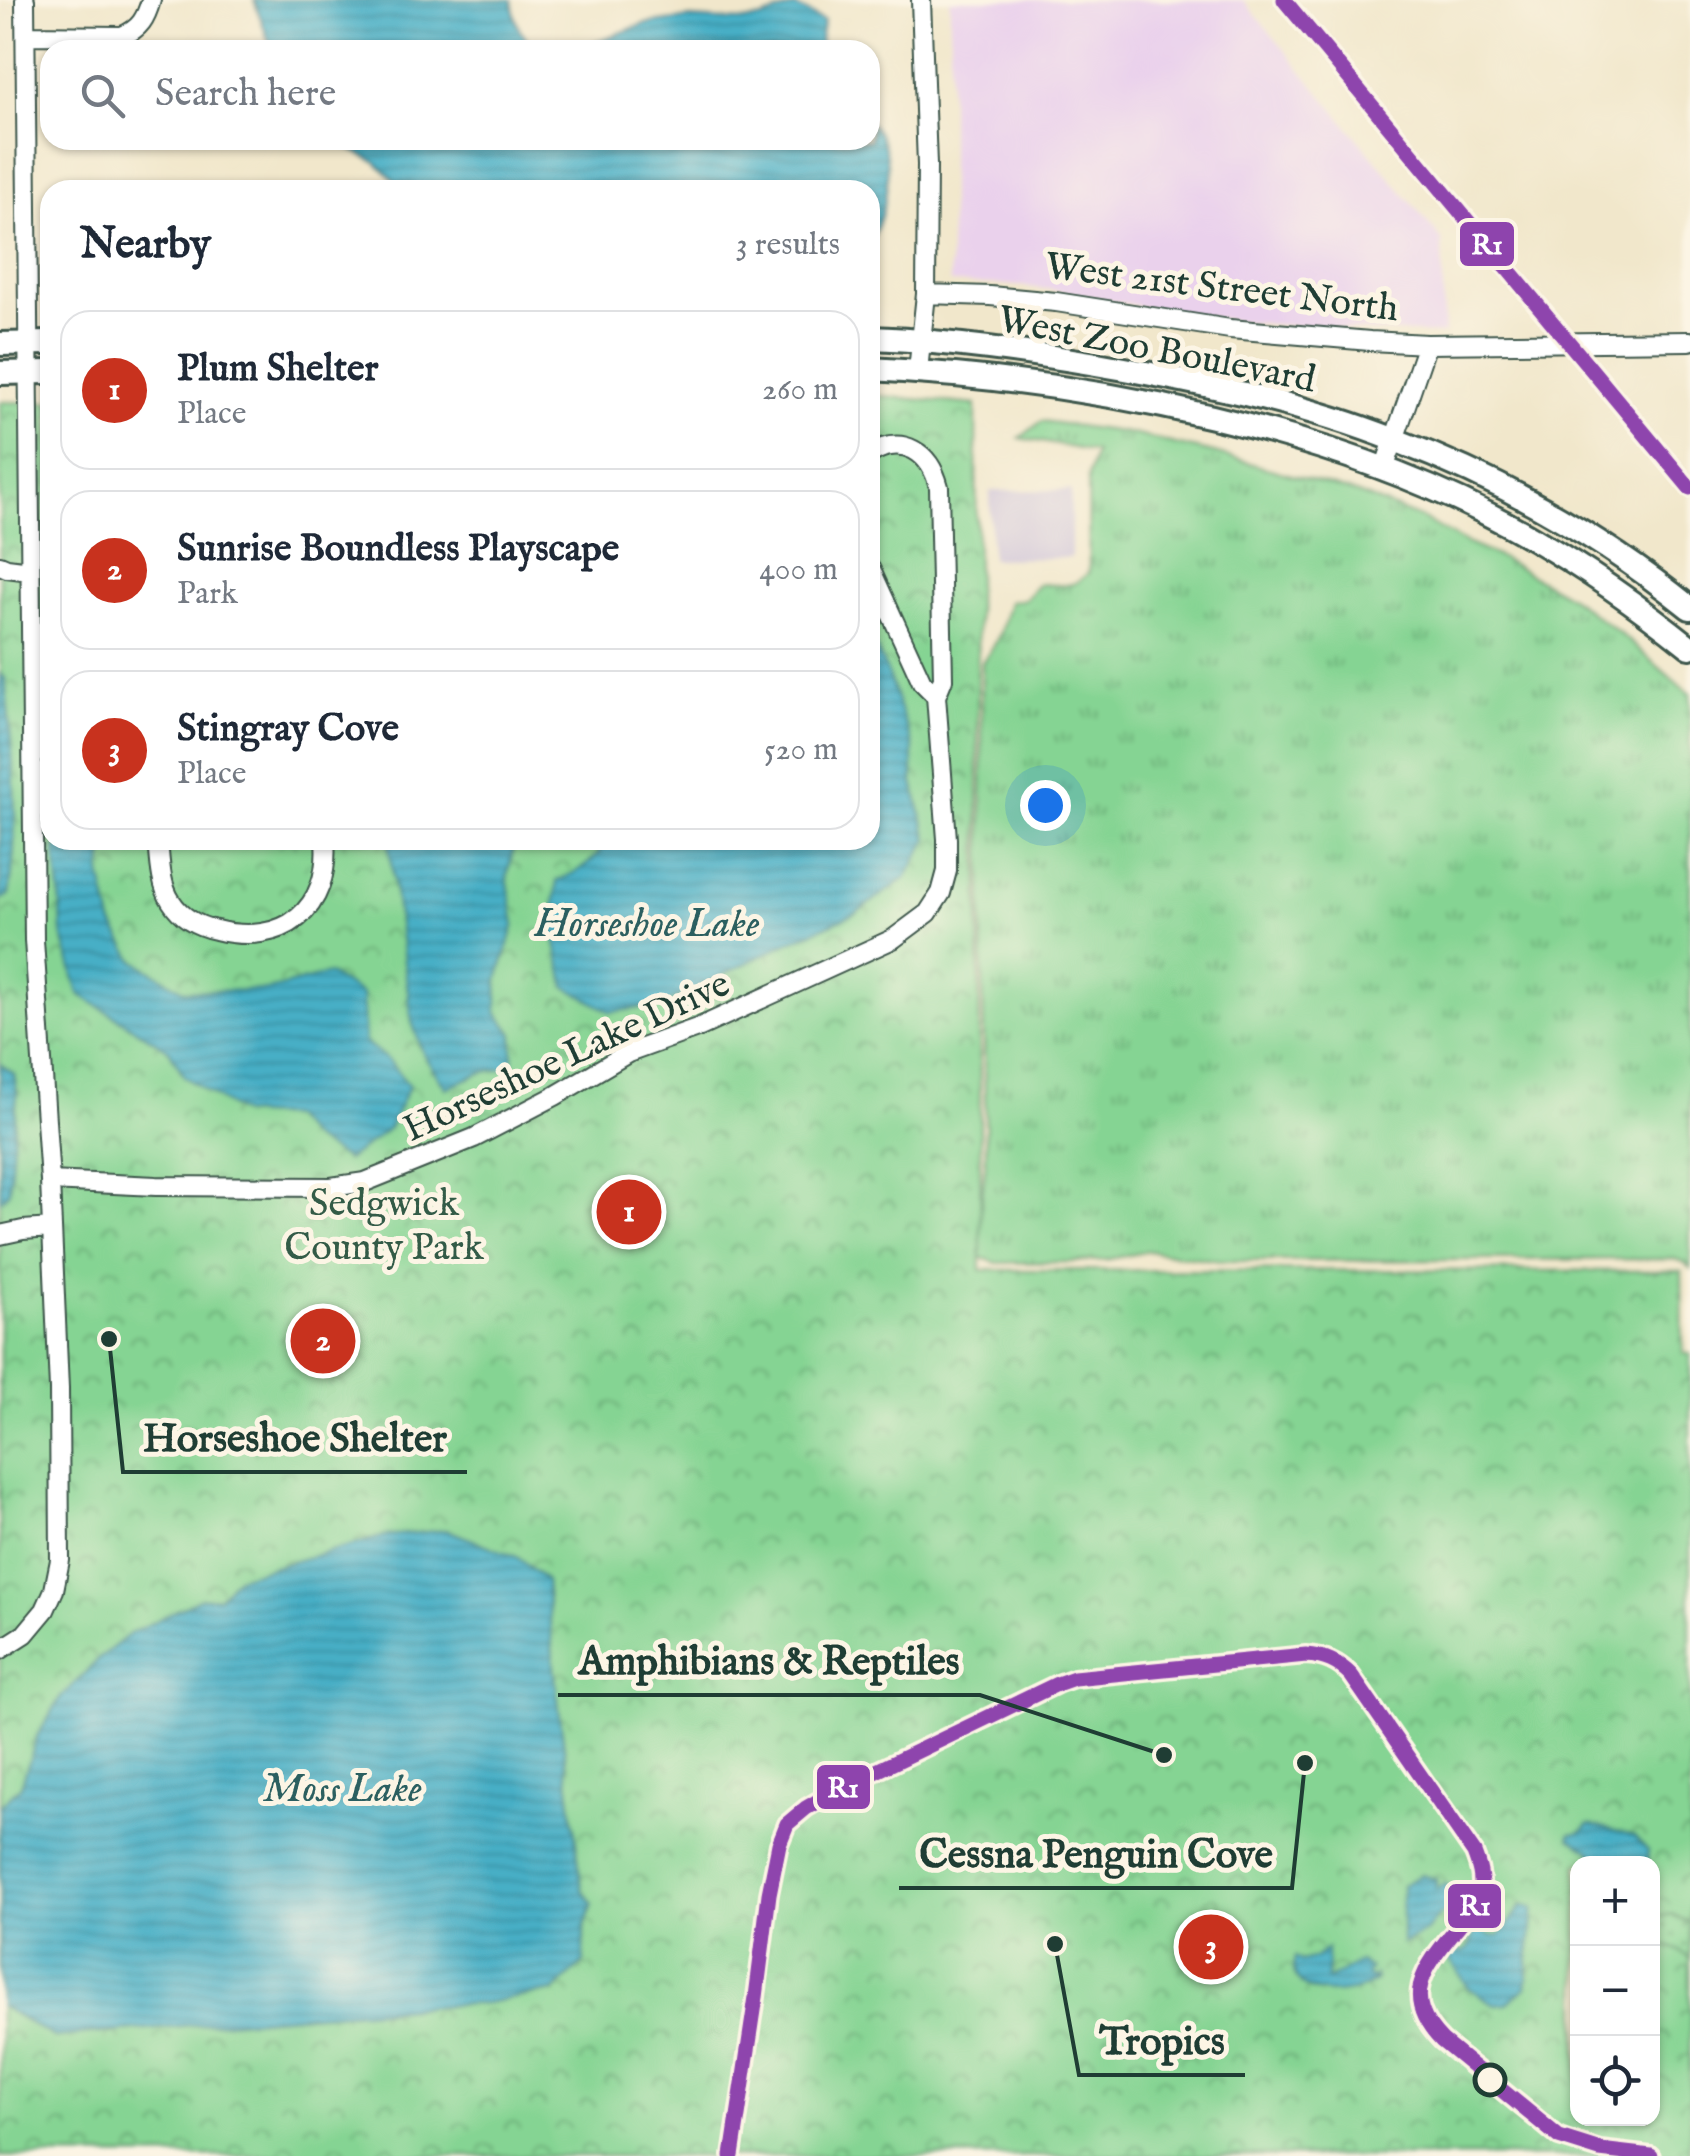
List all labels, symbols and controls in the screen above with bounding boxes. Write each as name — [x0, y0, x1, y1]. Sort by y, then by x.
search box — [40, 40, 880, 150]
icon: search — [75, 68, 130, 123]
text: Search here — [155, 71, 336, 119]
text: Nearby — [80, 219, 211, 272]
line badge: R1 — [1458, 220, 1516, 268]
text: 3 results — [736, 225, 840, 266]
text: R1 — [1471, 229, 1503, 264]
street label: West 21st Street North — [1042, 244, 1401, 334]
street label: West Zoo Boulevard — [993, 297, 1320, 405]
text: Plum Shelter — [177, 346, 378, 394]
text: 1 — [109, 370, 120, 411]
text: 260 m — [762, 370, 838, 411]
text: Place — [177, 394, 247, 435]
text: Sunrise Boundless Playscape — [177, 526, 619, 574]
text: 2 — [107, 550, 122, 591]
text: 400 m — [759, 550, 838, 591]
text: Park — [177, 574, 238, 615]
text: Stingray Cove — [177, 706, 399, 754]
text: 3 — [109, 730, 120, 771]
text: 520 m — [764, 730, 838, 771]
text: Place — [177, 754, 247, 795]
your location — [1020, 780, 1071, 831]
water label: Horseshoe Lake — [534, 900, 760, 951]
street label: Horseshoe Lake Drive — [396, 961, 738, 1154]
pin: 1 — [596, 1174, 662, 1250]
park label: Sedgwick County Park — [284, 1181, 484, 1273]
pin: 2 — [290, 1304, 356, 1378]
callout: Horseshoe Shelter — [123, 1402, 467, 1472]
text: Horseshoe Shelter — [143, 1415, 447, 1466]
callout: Amphibians & Reptiles — [558, 1625, 980, 1695]
text: Amphibians & Reptiles — [576, 1638, 960, 1689]
line badge: R1 — [815, 1763, 872, 1811]
water label: Moss Lake — [262, 1765, 422, 1816]
text: R1 — [827, 1772, 859, 1807]
callout: Cessna Penguin Cove — [899, 1818, 1292, 1888]
text: Cessna Penguin Cove — [919, 1831, 1273, 1882]
map controls — [1570, 1856, 1660, 2126]
button: + — [1570, 1856, 1660, 1946]
line badge: R1 — [1446, 1882, 1503, 1930]
text: R1 — [1459, 1890, 1491, 1925]
pin: 3 — [1178, 1910, 1244, 1984]
button: − — [1570, 1946, 1660, 2036]
callout: Tropics — [1079, 2005, 1245, 2075]
text: Tropics — [1098, 2018, 1225, 2069]
button: locate — [1570, 2036, 1660, 2126]
unlabelled marker — [1474, 2064, 1506, 2096]

